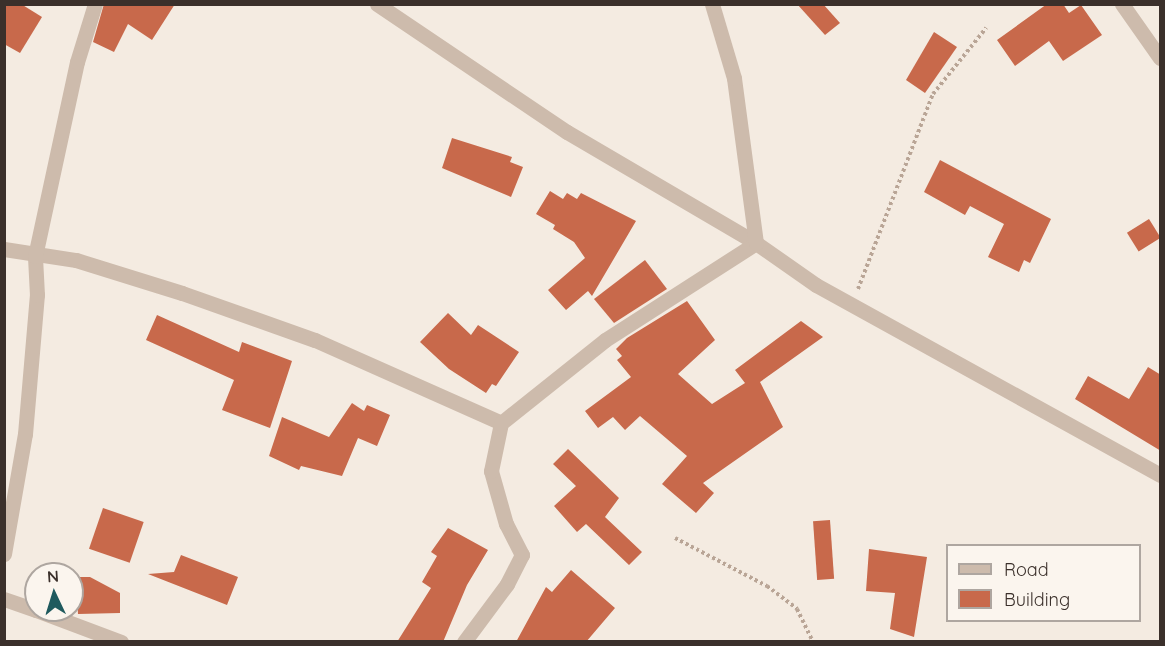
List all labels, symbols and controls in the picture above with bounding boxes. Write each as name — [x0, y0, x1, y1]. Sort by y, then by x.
legend — [946, 544, 1141, 622]
text: Road — [1004, 558, 1049, 581]
north arrow — [24, 562, 84, 622]
text: N — [46, 566, 59, 586]
text: Building — [1004, 588, 1070, 611]

